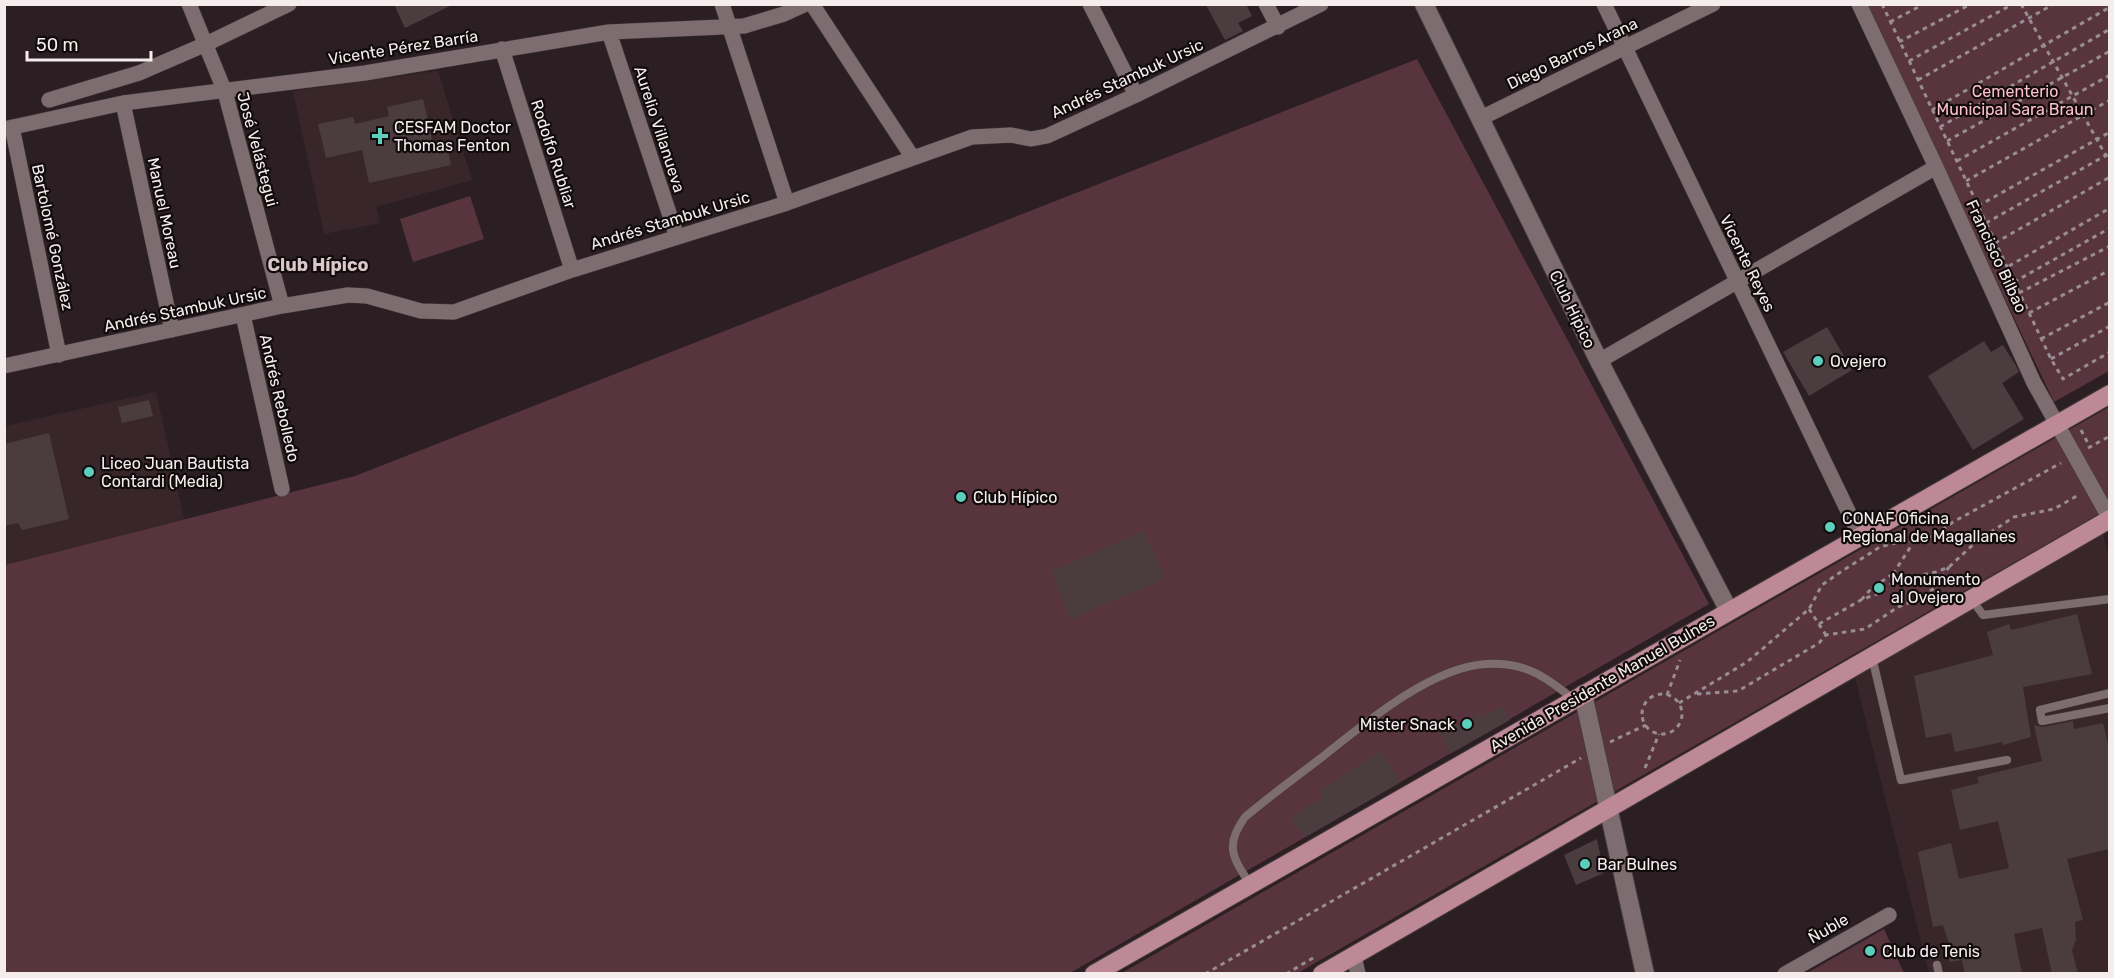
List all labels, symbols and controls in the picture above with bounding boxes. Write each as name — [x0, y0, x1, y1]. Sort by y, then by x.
street label: Diego Barros Arana — [1504, 14, 1641, 93]
scale bar — [27, 24, 152, 62]
street label: Vicente Pérez Barría — [327, 26, 479, 69]
text: 50 m — [36, 34, 79, 56]
street label: Andrés Stambuk Ursic — [1048, 35, 1206, 122]
street label: Aurelio Villanueva — [630, 64, 689, 195]
park label: Cementerio Municipal Sara Braun — [1936, 82, 2094, 119]
street label: José Velástegui — [233, 90, 282, 208]
street label: Rodolfo Rubliar — [527, 97, 580, 211]
place label: CESFAM Doctor Thomas Fenton — [394, 118, 511, 155]
marker: CESFAM Doctor Thomas Fenton — [371, 127, 389, 145]
street label: Manuel Moreau — [143, 156, 186, 270]
street label: Bartolomé González — [28, 162, 77, 312]
street label: Andrés Stambuk Ursic — [588, 187, 752, 254]
street label: Francisco Bilbao — [1962, 197, 2031, 316]
street label: Vicente Reyes — [1716, 212, 1779, 315]
district label: Club Hípico — [267, 254, 369, 276]
street label: Club Hípico — [1546, 267, 1600, 351]
street label: Andrés Stambuk Ursic — [102, 283, 268, 336]
street label: Andrés Rebolledo — [256, 332, 303, 464]
place label: Ovejero — [1830, 352, 1887, 371]
marker: Ovejero — [1811, 354, 1825, 368]
place label: Liceo Juan Bautista Contardi (Media) — [101, 454, 249, 491]
marker: Liceo Juan Bautista Contardi (Media) — [82, 465, 96, 479]
place label: Club Hípico — [973, 488, 1057, 507]
marker: Club Hípico — [954, 490, 968, 504]
place label: CONAF Oficina Regional de Magallanes — [1842, 509, 2016, 546]
marker: CONAF Oficina Regional de Magallanes — [1823, 520, 1837, 534]
place label: Monumento al Ovejero — [1891, 570, 1980, 607]
marker: Monumento al Ovejero — [1872, 581, 1886, 595]
street label: Avenida Presidente Manuel Bulnes — [1486, 611, 1718, 756]
place label: Mister Snack — [1360, 715, 1456, 734]
marker: Mister Snack — [1460, 717, 1474, 731]
place label: Bar Bulnes — [1597, 855, 1677, 874]
marker: Bar Bulnes — [1578, 857, 1592, 871]
street label: Ñuble — [1805, 909, 1852, 947]
place label: Club de Tenis — [1882, 942, 1980, 961]
marker: Club de Tenis — [1863, 944, 1877, 958]

